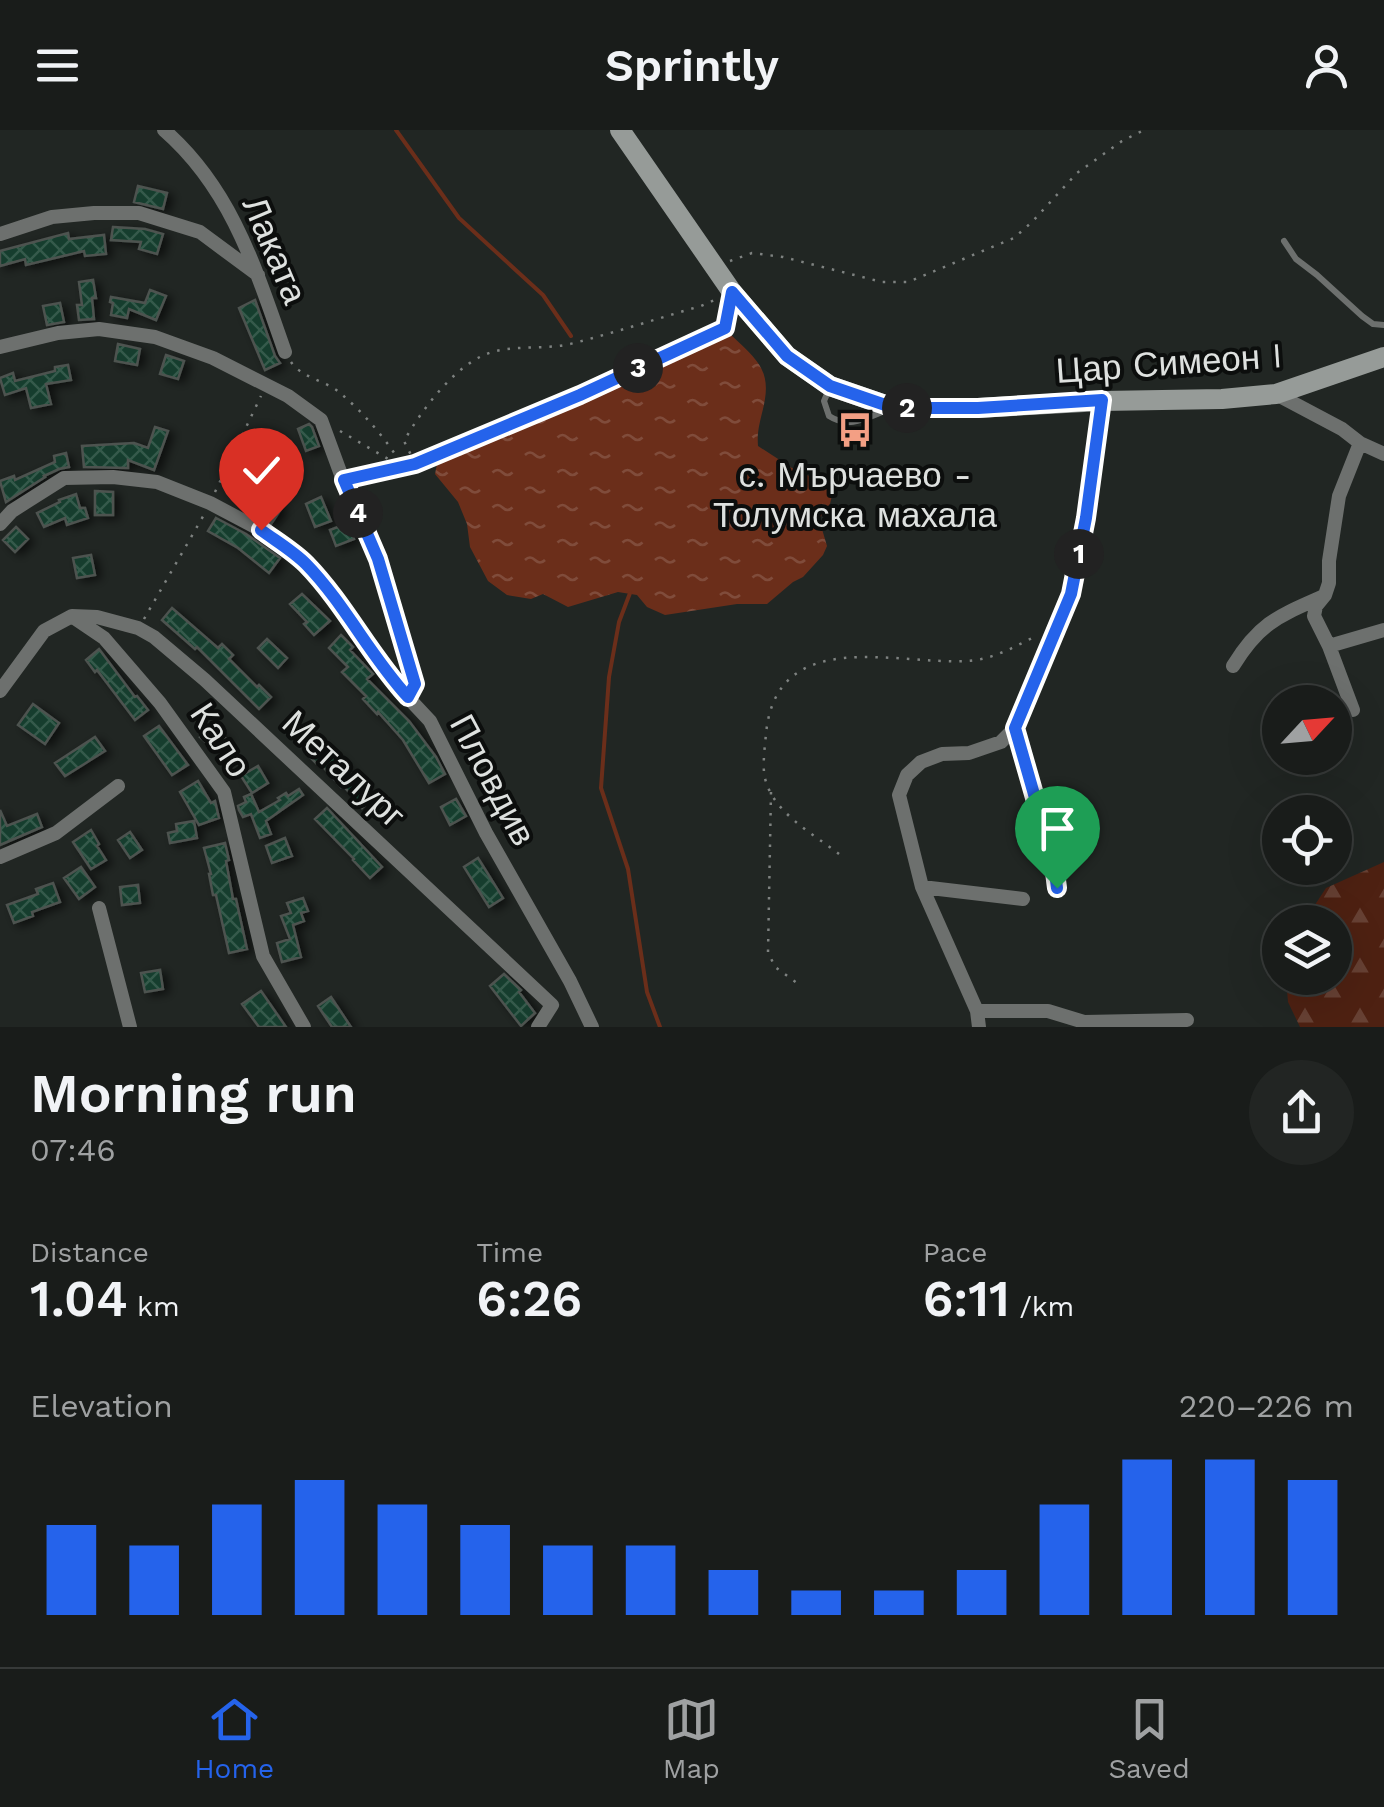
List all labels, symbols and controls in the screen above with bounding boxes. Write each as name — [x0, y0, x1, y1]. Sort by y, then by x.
icon: menu — [30, 38, 85, 93]
icon: person — [1299, 38, 1354, 93]
text: Sprintly — [605, 39, 779, 92]
street label: Лаката — [234, 190, 316, 310]
street label: Цар Симеон I — [1054, 334, 1284, 392]
pin: 3 — [613, 343, 663, 393]
text: 3 — [630, 351, 646, 384]
pin: 2 — [882, 383, 932, 433]
text: 2 — [899, 391, 915, 424]
bus stop icon: с. Мърчаево - Толумска махала — [836, 411, 874, 449]
pin — [219, 428, 304, 531]
icon: check — [234, 443, 289, 498]
place label: с. Мърчаево - Толумска махала — [713, 454, 997, 536]
pin: 4 — [333, 488, 383, 538]
text: 4 — [349, 496, 367, 529]
pin: 1 — [1054, 529, 1104, 579]
text: 1 — [1073, 537, 1085, 570]
north arrow — [1262, 685, 1352, 775]
map controls — [1262, 685, 1352, 995]
street label: Кало — [182, 695, 260, 785]
street label: Металург — [274, 702, 414, 836]
street label: Пловдив — [441, 707, 545, 853]
pin — [1015, 786, 1100, 889]
button: locate — [1262, 795, 1352, 885]
icon: arrive — [1030, 801, 1085, 856]
button: layers — [1262, 905, 1352, 995]
button: share — [1249, 1060, 1354, 1165]
text: Morning run — [30, 1061, 357, 1125]
text: 07:46 — [30, 1131, 116, 1169]
text: Distance — [30, 1236, 149, 1269]
text: Time — [476, 1236, 543, 1269]
text: Pace — [923, 1236, 987, 1269]
text: 1.04 — [30, 1269, 128, 1328]
text: 6:26 — [476, 1269, 582, 1328]
text: 6:11 — [923, 1269, 1010, 1328]
text: km — [128, 1290, 180, 1323]
text: /km — [1010, 1290, 1074, 1323]
text: Elevation — [30, 1387, 173, 1425]
text: 220–226 m — [1179, 1387, 1354, 1425]
tab: Home — [194, 1692, 274, 1785]
tab: Map — [663, 1692, 720, 1785]
tab: Saved — [1108, 1692, 1190, 1785]

